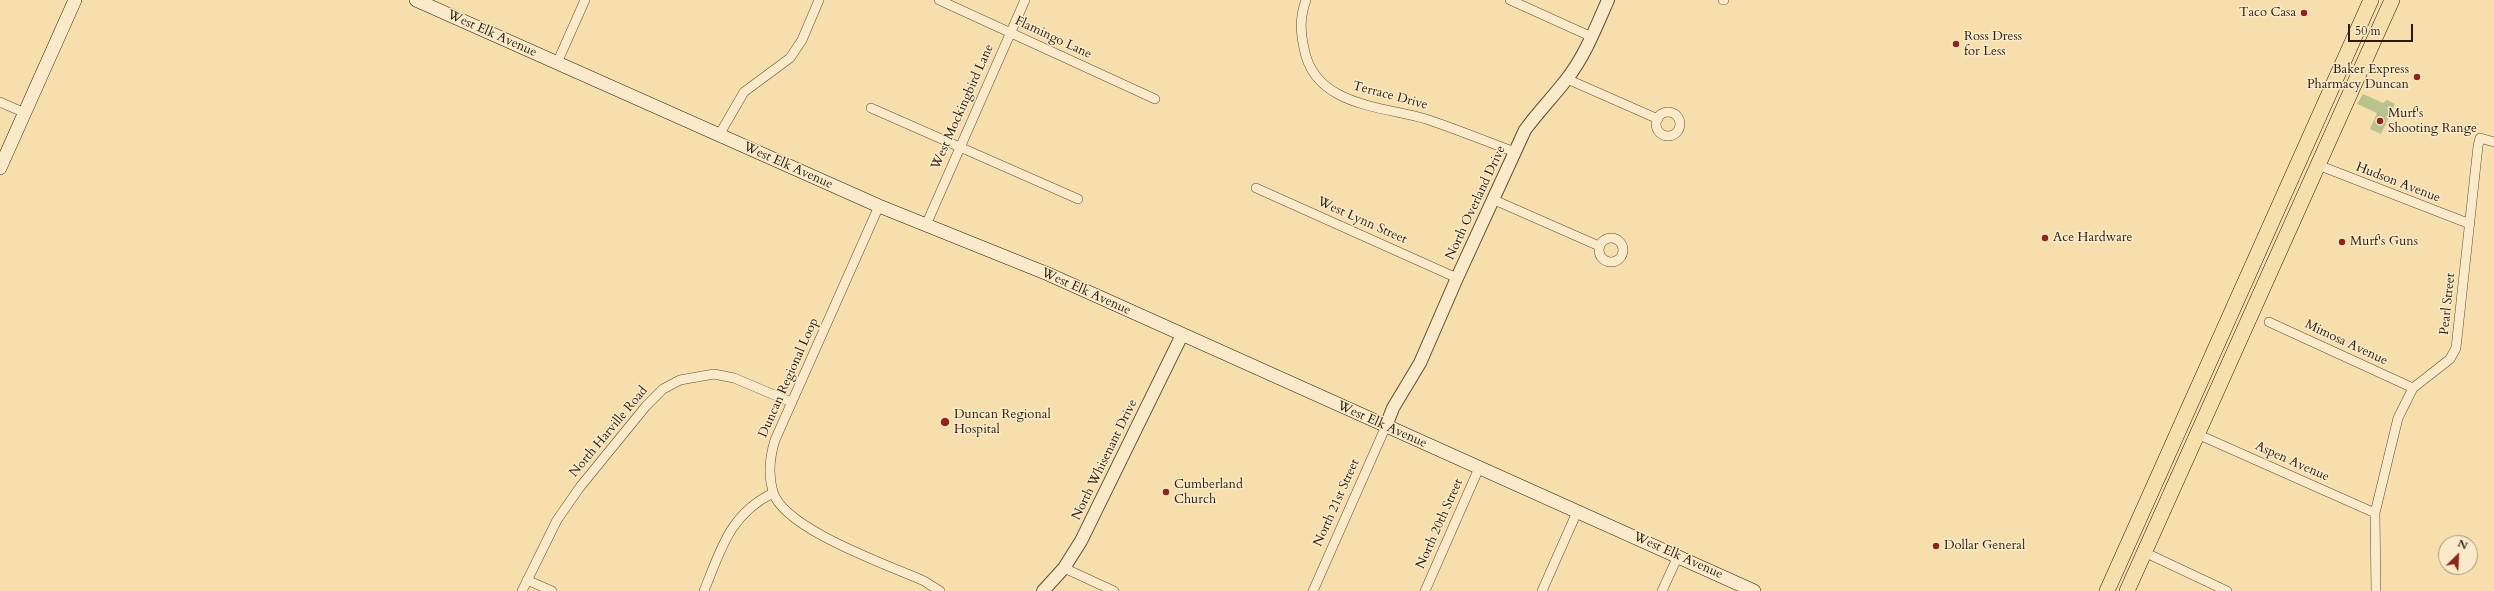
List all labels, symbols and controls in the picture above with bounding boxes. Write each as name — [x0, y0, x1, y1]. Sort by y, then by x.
place label: Taco Casa — [2239, 5, 2296, 21]
street label: West Elk Avenue — [445, 7, 539, 61]
marker: Taco Casa — [2299, 8, 2309, 18]
street label: Flamingo Lane — [1012, 13, 1094, 63]
scale bar — [2350, 16, 2415, 42]
text: 50 m — [2355, 23, 2381, 39]
place label: Ross Dress for Less — [1964, 29, 2022, 60]
marker: Ross Dress for Less — [1951, 39, 1961, 49]
street label: West Mockingbird Lane — [928, 42, 998, 172]
place label: Baker Express Pharmacy Duncan — [2307, 62, 2409, 93]
marker: Baker Express Pharmacy Duncan — [2412, 72, 2422, 82]
street label: Terrace Drive — [1351, 78, 1429, 114]
place label: Murf's Shooting Range — [2388, 106, 2477, 137]
marker: Murf's Shooting Range — [2375, 116, 2385, 126]
street label: West Elk Avenue — [741, 139, 835, 193]
street label: North Overland Drive — [1443, 143, 1509, 263]
street label: Hudson Avenue — [2354, 160, 2442, 206]
street label: West Lynn Street — [1315, 194, 1409, 248]
place label: Ace Hardware — [2053, 230, 2132, 246]
marker: Ace Hardware — [2040, 233, 2050, 243]
place label: Murf's Guns — [2350, 234, 2418, 250]
marker: Murf's Guns — [2337, 237, 2347, 247]
street label: West Elk Avenue — [1039, 265, 1133, 319]
street label: Pearl Street — [2437, 272, 2459, 336]
street label: Duncan Regional Loop — [756, 316, 822, 440]
street label: Mimosa Avenue — [2302, 317, 2390, 369]
street label: North Harville Road — [567, 383, 651, 481]
street label: North Whisenant Drive — [1069, 397, 1141, 523]
street label: West Elk Avenue — [1335, 398, 1429, 452]
place label: Duncan Regional Hospital — [954, 407, 1051, 438]
marker: Duncan Regional Hospital — [939, 416, 951, 428]
street label: Aspen Avenue — [2253, 439, 2331, 485]
street label: North 21st Street — [1311, 457, 1363, 549]
place label: Cumberland Church — [1174, 477, 1243, 508]
street label: North 20th Street — [1413, 477, 1467, 571]
marker: Cumberland Church — [1161, 487, 1171, 497]
street label: West Elk Avenue — [1631, 529, 1725, 583]
north arrow — [2438, 535, 2478, 575]
text: N — [2455, 536, 2470, 553]
place label: Dollar General — [1944, 538, 2025, 554]
marker: Dollar General — [1931, 541, 1941, 551]

